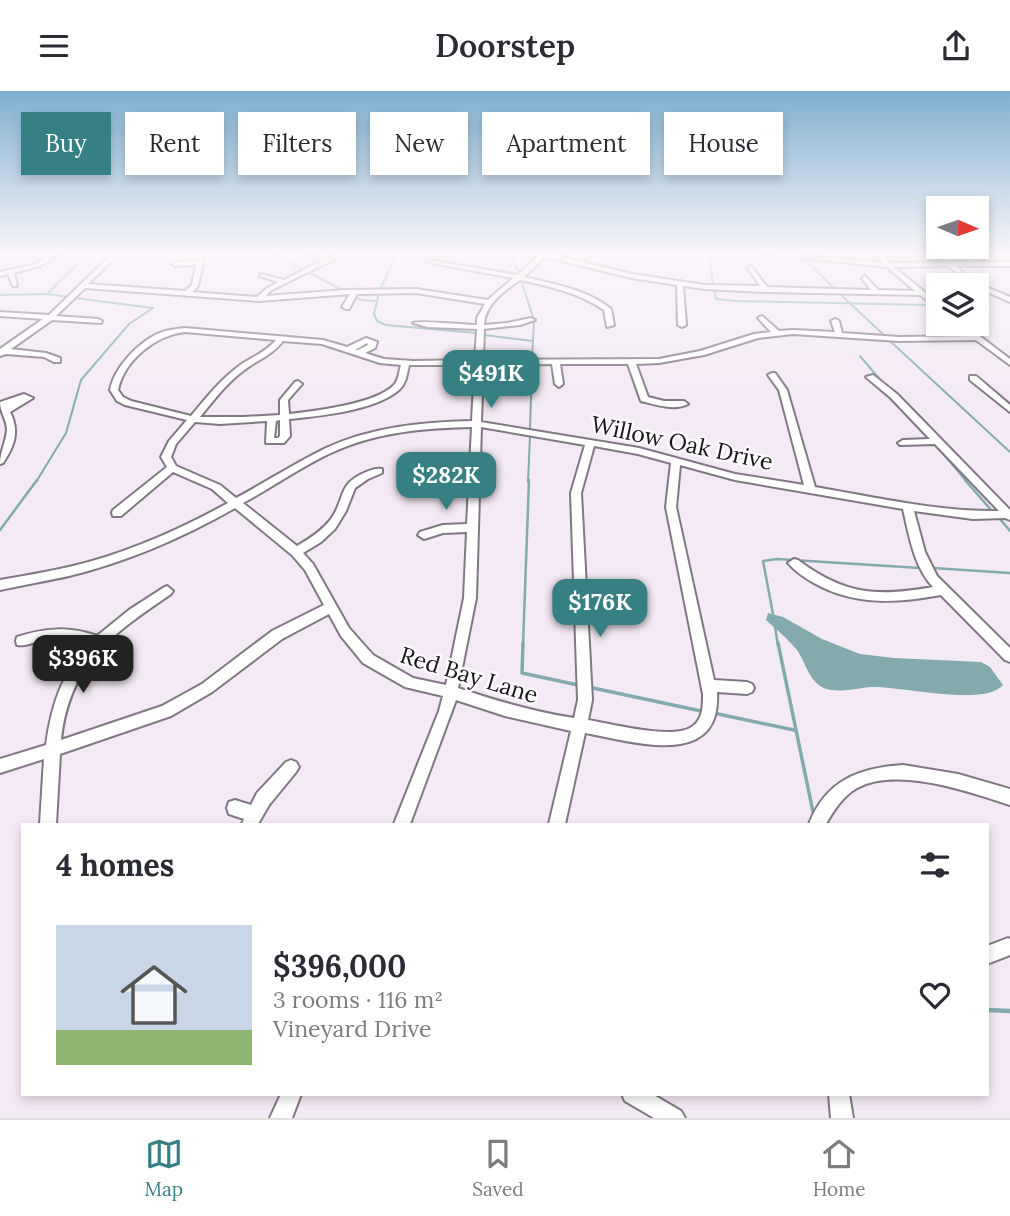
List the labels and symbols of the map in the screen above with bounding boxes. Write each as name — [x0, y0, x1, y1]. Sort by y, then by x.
north arrow — [926, 196, 989, 259]
pin: $491K — [442, 351, 540, 410]
street label: Willow Oak Drive — [588, 409, 776, 476]
pin: $282K — [397, 453, 495, 512]
pin: $176K — [551, 580, 649, 639]
pin: $396K — [34, 635, 132, 695]
street label: Red Bay Lane — [397, 640, 542, 709]

